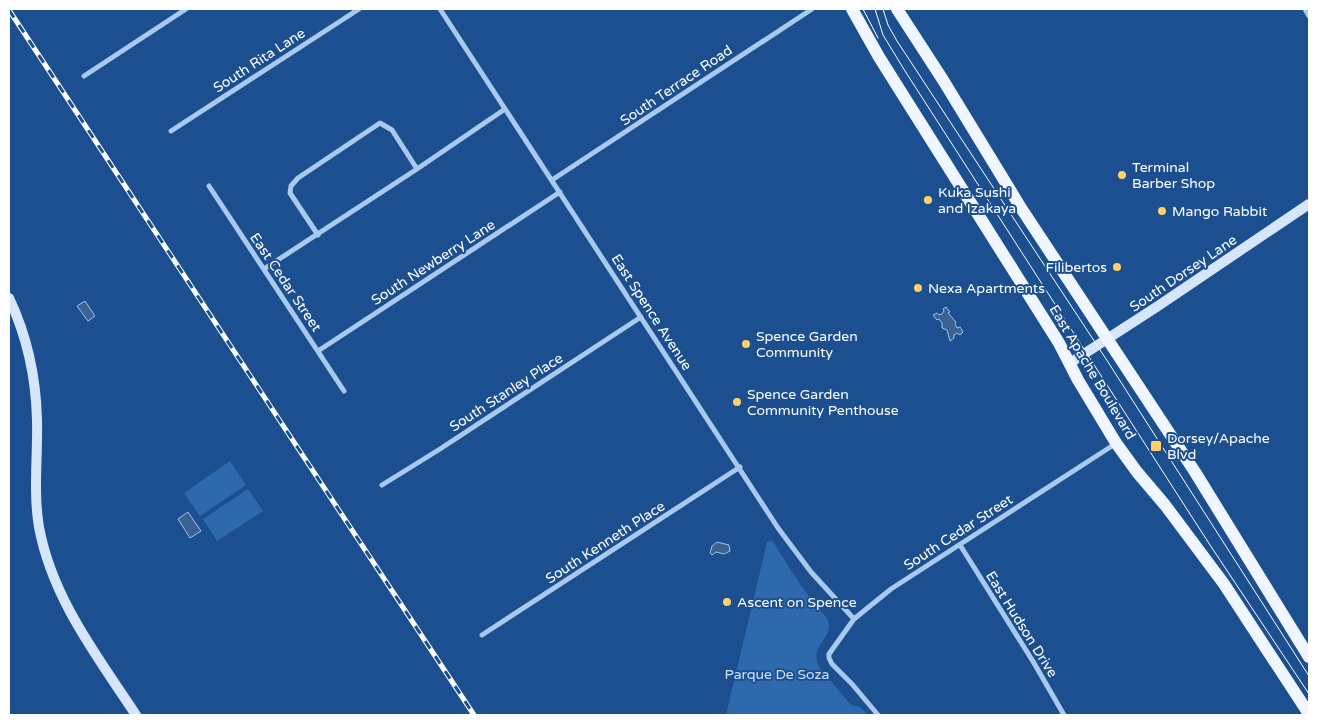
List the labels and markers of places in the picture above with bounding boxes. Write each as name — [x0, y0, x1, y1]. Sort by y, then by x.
place label: Terminal Barber Shop — [1132, 159, 1215, 192]
marker: Terminal Barber Shop — [1116, 169, 1128, 181]
place label: Kuka Sushi and Izakaya — [938, 184, 1016, 217]
marker: Kuka Sushi and Izakaya — [922, 194, 934, 206]
place label: Mango Rabbit — [1172, 203, 1268, 220]
marker: Mango Rabbit — [1156, 205, 1168, 217]
place label: Filibertos — [1046, 259, 1107, 276]
marker: Filibertos — [1111, 261, 1123, 273]
place label: Nexa Apartments — [928, 280, 1045, 297]
marker: Nexa Apartments — [912, 282, 924, 294]
place label: Spence Garden Community — [756, 328, 858, 361]
marker: Spence Garden Community — [740, 338, 752, 350]
place label: Spence Garden Community Penthouse — [747, 386, 899, 419]
marker: Spence Garden Community Penthouse — [731, 396, 743, 408]
place label: Dorsey/Apache Blvd — [1167, 430, 1270, 463]
marker: Dorsey/Apache Blvd — [1149, 439, 1163, 453]
place label: Ascent on Spence — [737, 594, 857, 611]
marker: Ascent on Spence — [721, 596, 733, 608]

